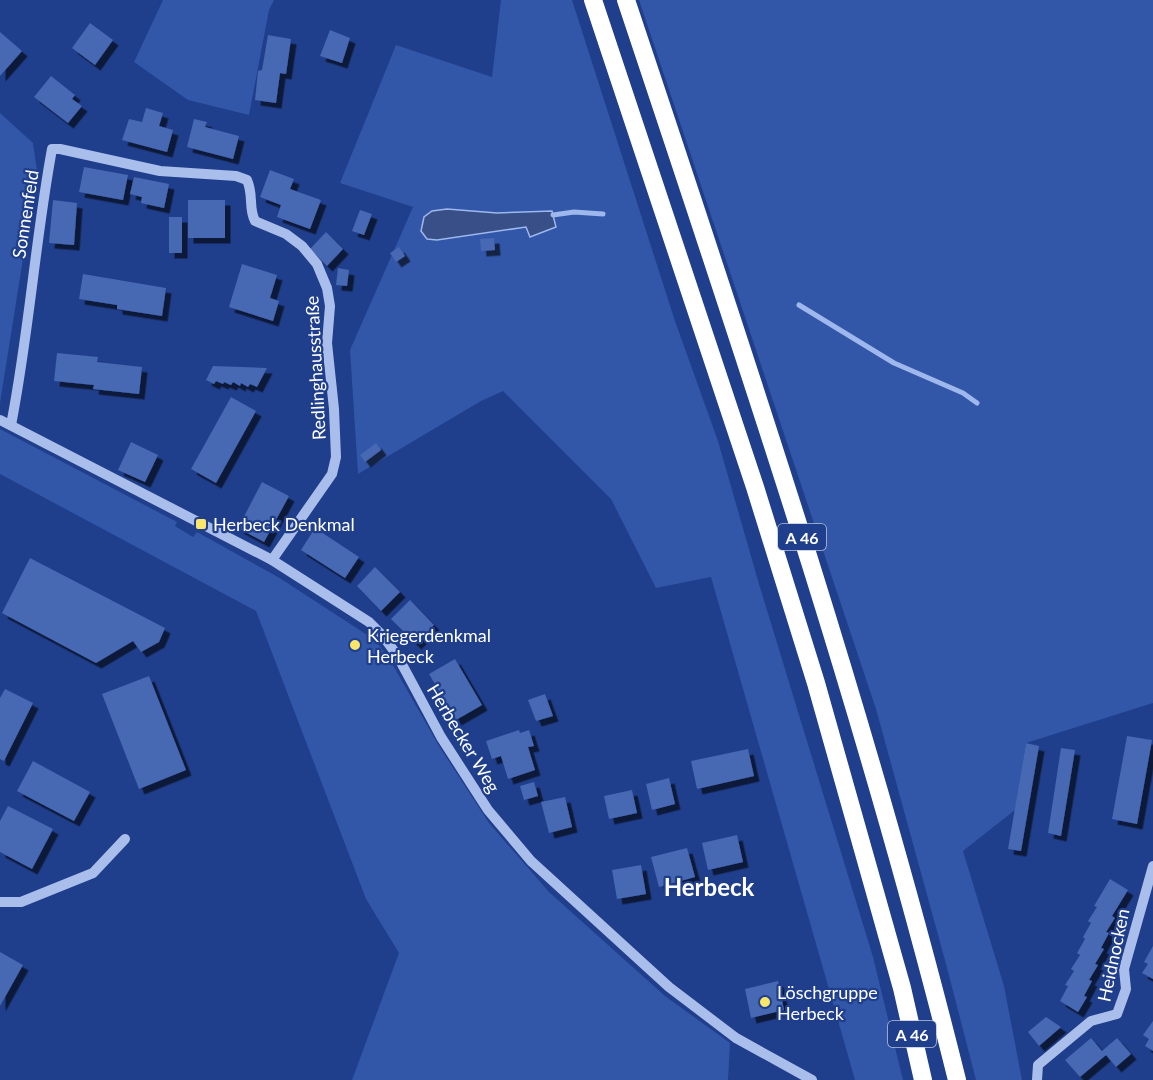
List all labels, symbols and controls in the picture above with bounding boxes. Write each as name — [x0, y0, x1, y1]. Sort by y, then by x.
street label: Sonnenfeld — [7, 168, 43, 260]
street label: Redlinghausstraße — [300, 295, 330, 441]
place label: Herbeck Denkmal — [213, 513, 355, 535]
marker: Herbeck Denkmal — [194, 517, 208, 531]
road number: A 46 — [778, 524, 826, 550]
place label: Kriegerdenkmal Herbeck — [367, 624, 491, 667]
marker: Kriegerdenkmal Herbeck — [348, 638, 362, 652]
street label: Herbecker Weg — [423, 680, 505, 796]
district label: Herbeck — [664, 872, 755, 901]
street label: Heidnocken — [1092, 907, 1134, 1003]
place label: Löschgruppe Herbeck — [777, 981, 878, 1024]
marker: Löschgruppe Herbeck — [758, 995, 772, 1009]
road number: A 46 — [888, 1021, 936, 1047]

